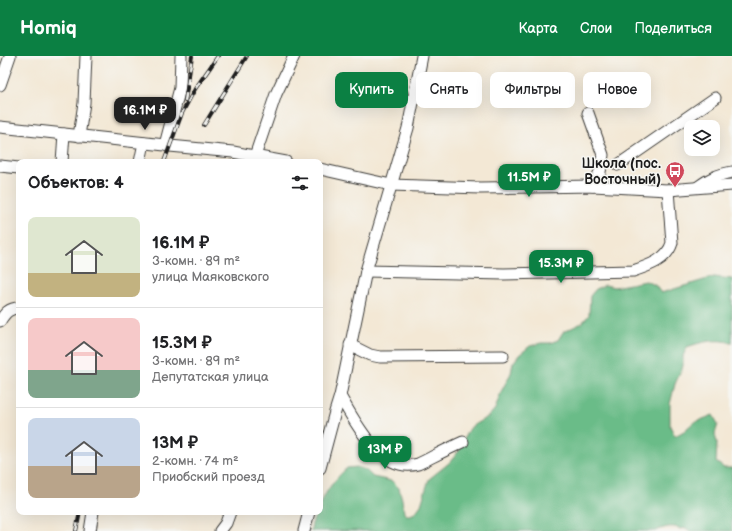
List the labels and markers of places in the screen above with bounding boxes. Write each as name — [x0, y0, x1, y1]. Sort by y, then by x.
pin: 16.1M ₽ — [108, 97, 182, 131]
place label: Школа (пос. Восточный) — [581, 155, 661, 188]
bus stop icon: Школа (пос. Восточный) — [664, 160, 686, 188]
pin: 11.5M ₽ — [492, 164, 566, 198]
pin: 15.3M ₽ — [524, 250, 598, 284]
pin: 13M ₽ — [357, 436, 413, 470]

